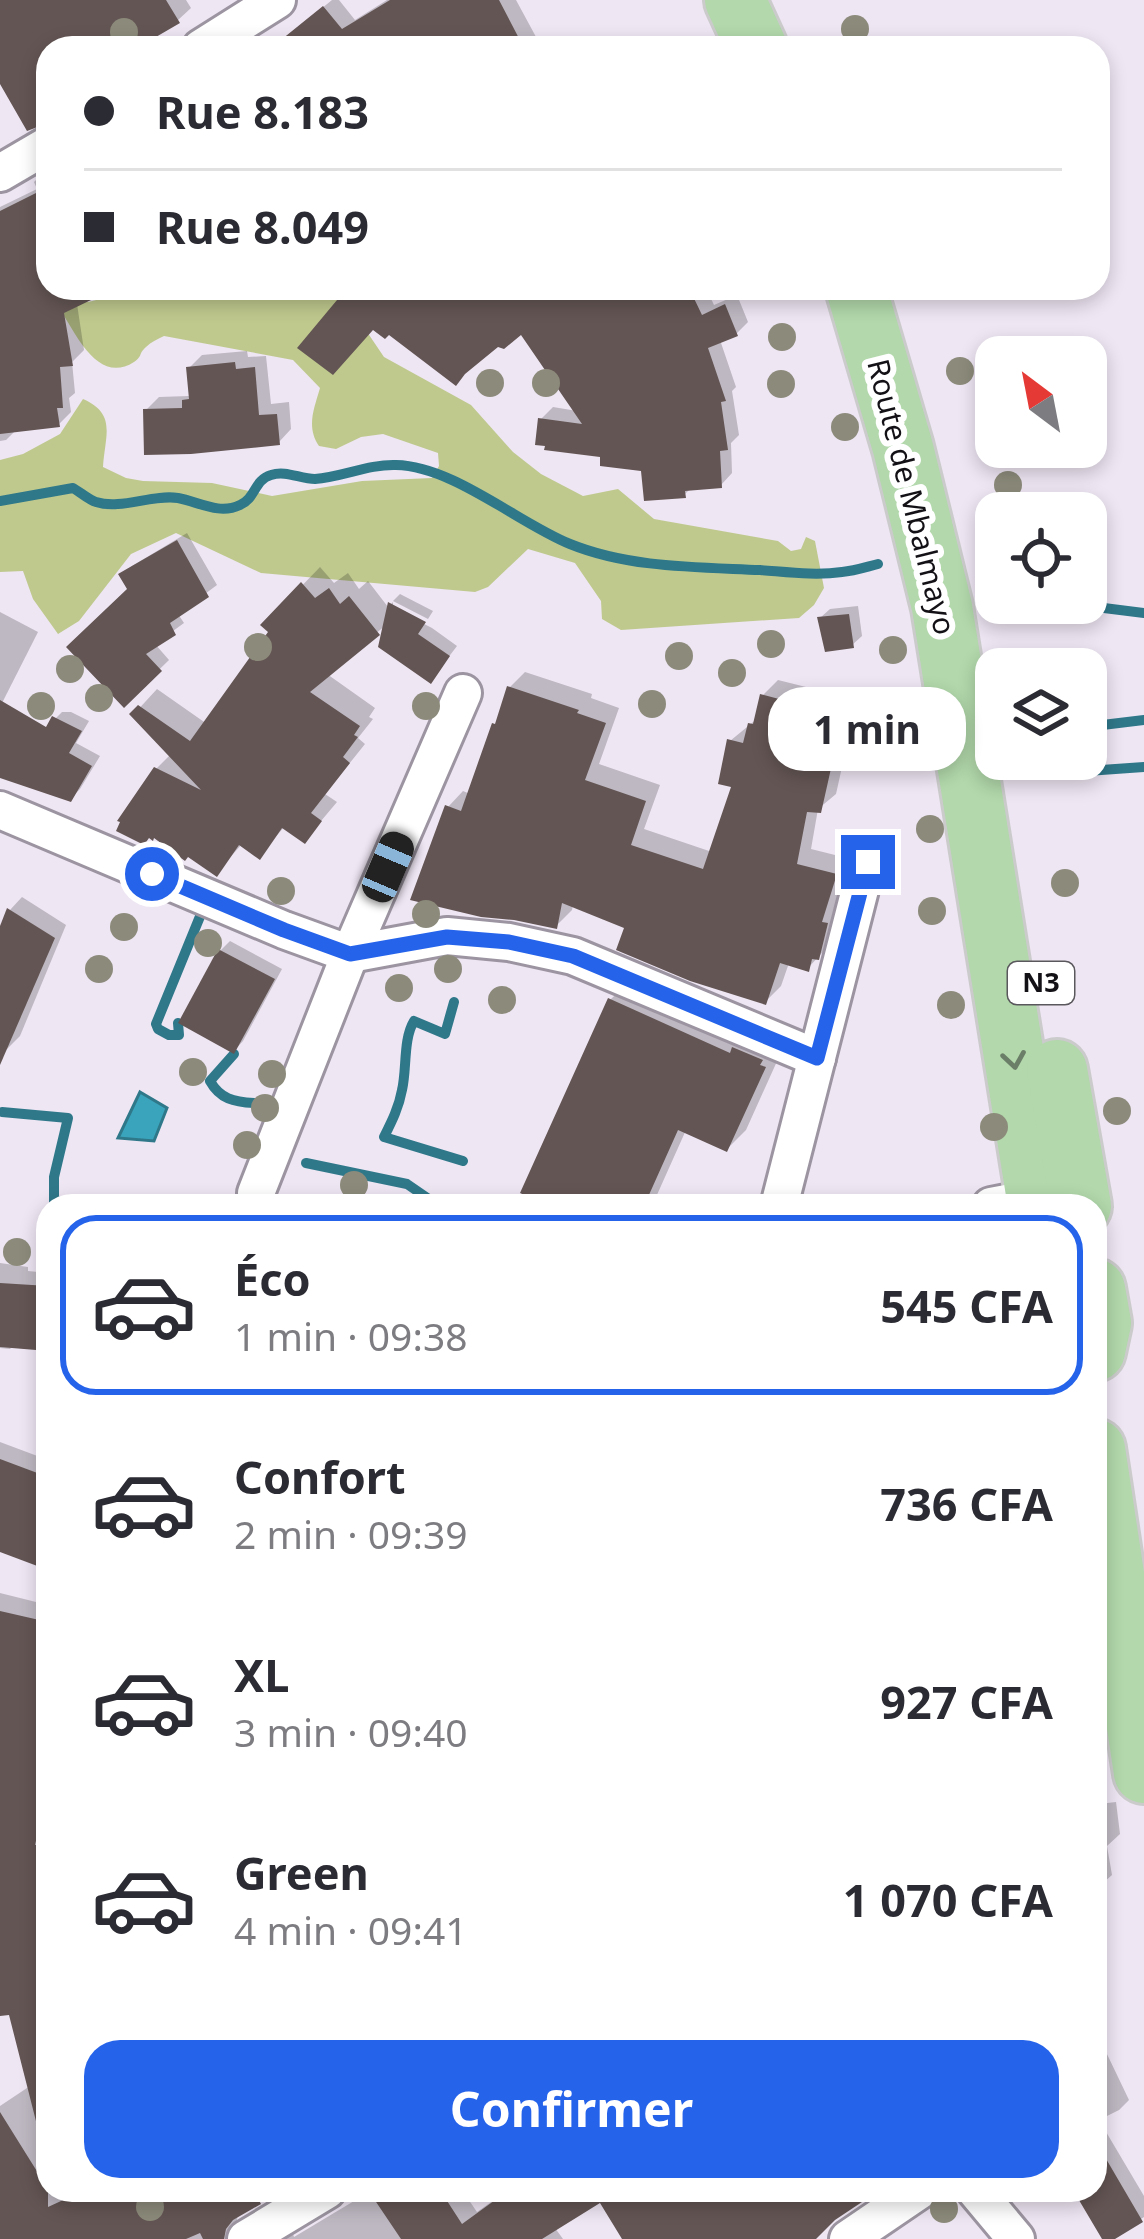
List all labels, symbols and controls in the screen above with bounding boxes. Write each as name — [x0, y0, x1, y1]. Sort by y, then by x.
text: Rue 8.183 — [156, 81, 369, 142]
text: Rue 8.049 — [156, 196, 369, 257]
north arrow — [975, 336, 1107, 468]
map controls — [975, 336, 1107, 780]
street label: Route de Mbalmayo — [858, 355, 967, 639]
button: locate — [975, 492, 1107, 624]
button: layers — [975, 648, 1107, 780]
callout: 1 min — [769, 688, 967, 772]
text: 1 min — [813, 702, 921, 755]
car — [357, 827, 419, 907]
route end — [841, 835, 895, 889]
route start — [125, 847, 179, 901]
road number: N3 — [1008, 962, 1074, 1004]
one-way arrow — [1000, 1050, 1026, 1069]
text: Éco — [234, 1248, 311, 1309]
icon: car — [90, 1251, 198, 1359]
text: 545 CFA — [880, 1275, 1053, 1336]
text: 1 min · 09:38 — [234, 1309, 468, 1362]
text: Confort — [234, 1446, 405, 1507]
icon: car — [90, 1449, 198, 1557]
text: 736 CFA — [880, 1473, 1053, 1534]
text: 2 min · 09:39 — [234, 1507, 468, 1560]
text: XL — [234, 1644, 289, 1705]
icon: car — [90, 1647, 198, 1755]
text: 927 CFA — [880, 1671, 1053, 1732]
text: 3 min · 09:40 — [234, 1705, 468, 1758]
text: Green — [234, 1842, 369, 1903]
icon: car — [90, 1845, 198, 1953]
text: 1 070 CFA — [843, 1869, 1053, 1930]
text: 4 min · 09:41 — [234, 1903, 468, 1956]
button: Confirmer — [84, 2040, 1059, 2178]

